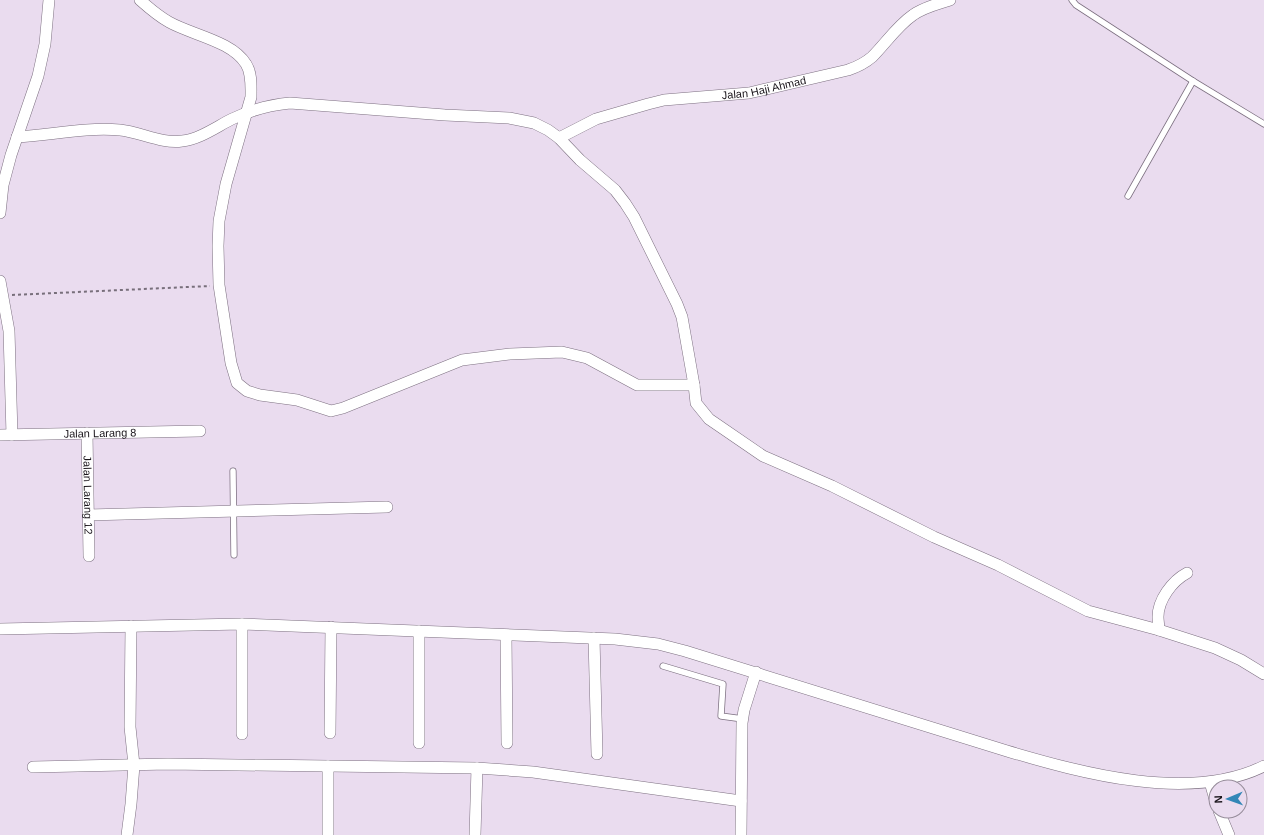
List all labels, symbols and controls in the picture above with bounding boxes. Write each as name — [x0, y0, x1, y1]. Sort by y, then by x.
street label: Jalan Haji Ahmad — [721, 74, 807, 101]
street label: Jalan Larang 8 — [63, 426, 137, 440]
street label: Jalan Larang 12 — [81, 455, 95, 535]
north arrow — [1208, 779, 1248, 819]
text: N — [1212, 795, 1224, 804]

